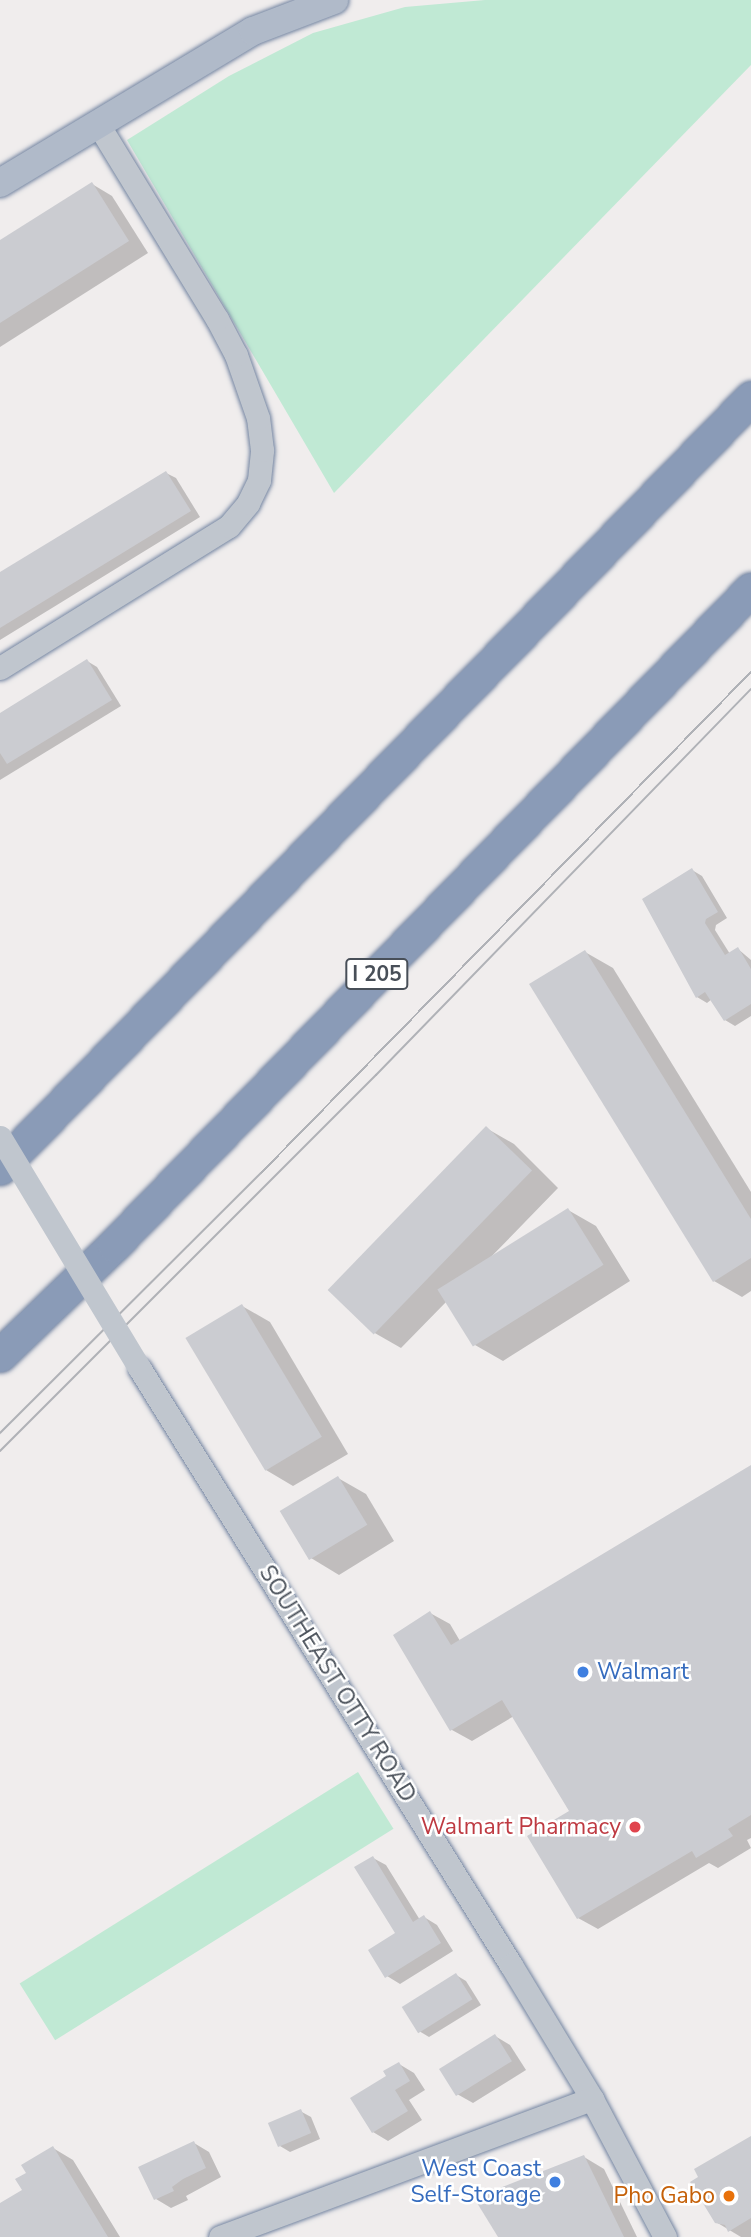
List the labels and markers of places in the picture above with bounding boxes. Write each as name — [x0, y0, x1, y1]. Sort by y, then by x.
place label: Walmart — [597, 1658, 689, 1686]
marker: Walmart — [575, 1664, 591, 1680]
place label: Walmart Pharmacy — [421, 1813, 621, 1841]
marker: Walmart Pharmacy — [627, 1819, 643, 1835]
place label: West Coast Self-Storage — [410, 2155, 541, 2209]
marker: West Coast Self-Storage — [547, 2174, 563, 2190]
place label: Pho Gabo — [614, 2182, 715, 2210]
marker: Pho Gabo — [721, 2188, 737, 2204]

